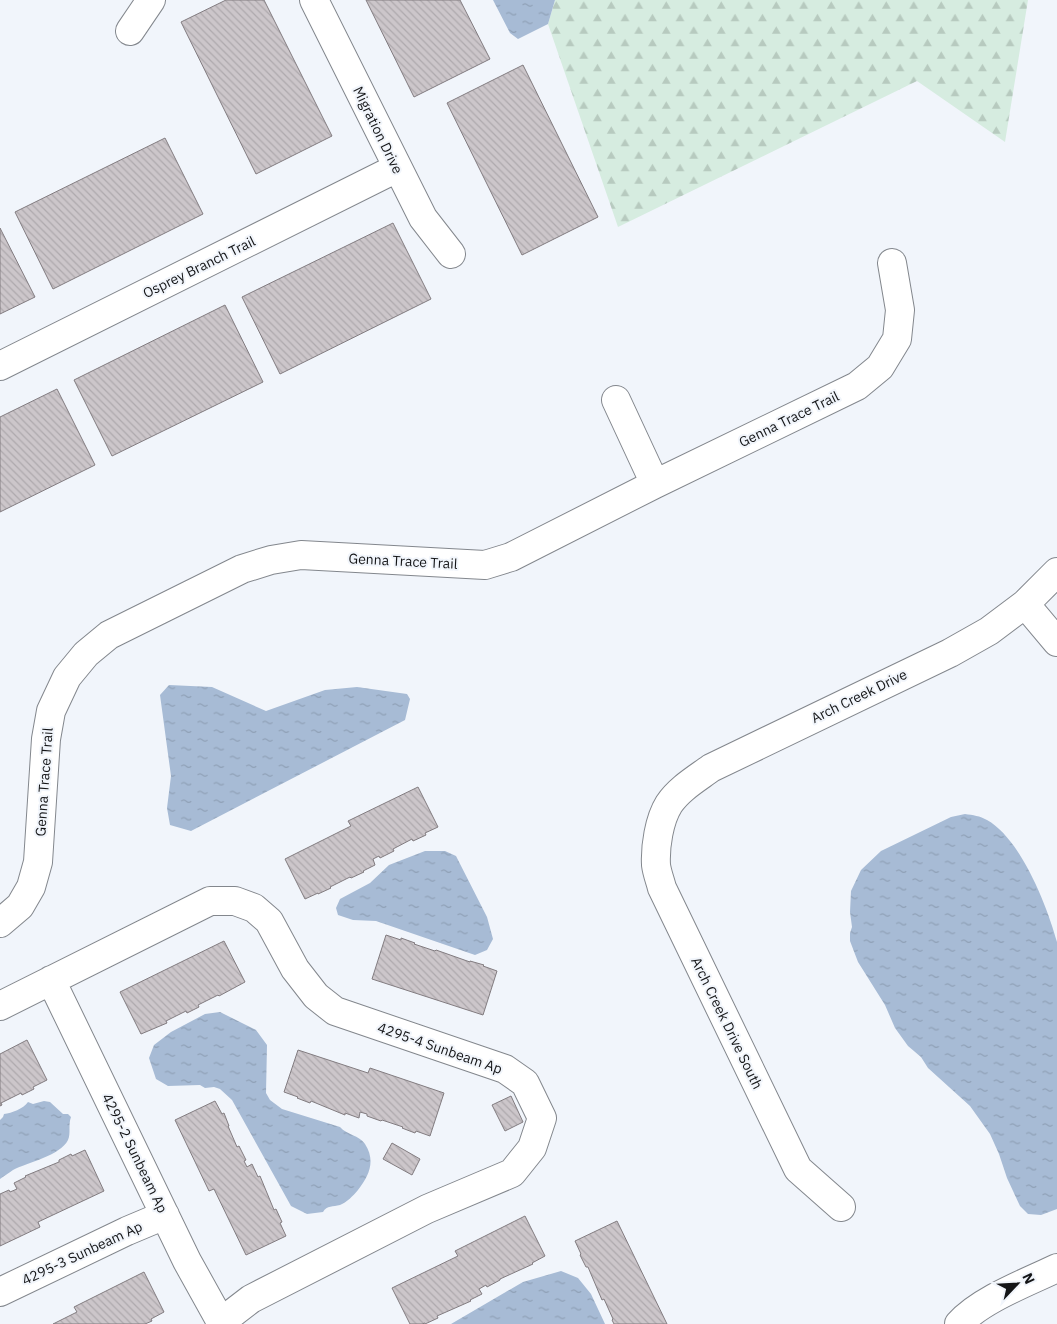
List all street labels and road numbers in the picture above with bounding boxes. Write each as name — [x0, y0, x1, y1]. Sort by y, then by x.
street label: Migration Drive — [349, 83, 407, 177]
street label: Osprey Branch Trail — [140, 232, 258, 302]
street label: Genna Trace Trail — [736, 387, 842, 451]
street label: Genna Trace Trail — [348, 549, 458, 573]
street label: Arch Creek Drive — [808, 665, 910, 727]
street label: Genna Trace Trail — [31, 727, 57, 837]
street label: Arch Creek Drive South — [687, 954, 767, 1092]
street label: 4295-4 Sunbeam Ap — [375, 1018, 505, 1078]
street label: 4295-2 Sunbeam Ap — [98, 1090, 172, 1216]
street label: 4295-3 Sunbeam Ap — [19, 1217, 145, 1289]

